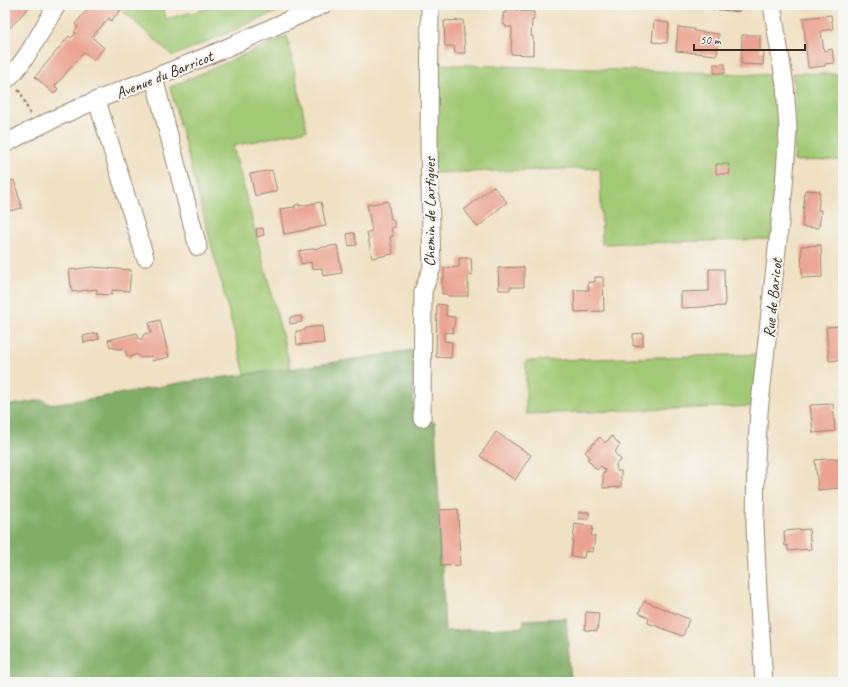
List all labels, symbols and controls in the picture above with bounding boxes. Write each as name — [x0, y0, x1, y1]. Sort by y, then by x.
scale bar — [694, 26, 805, 52]
text: 50 m — [700, 32, 722, 48]
street label: Avenue du Barricot — [113, 46, 217, 103]
street label: Chemin de Lartigues — [420, 156, 440, 267]
street label: Rue de Baricot — [759, 256, 787, 339]

